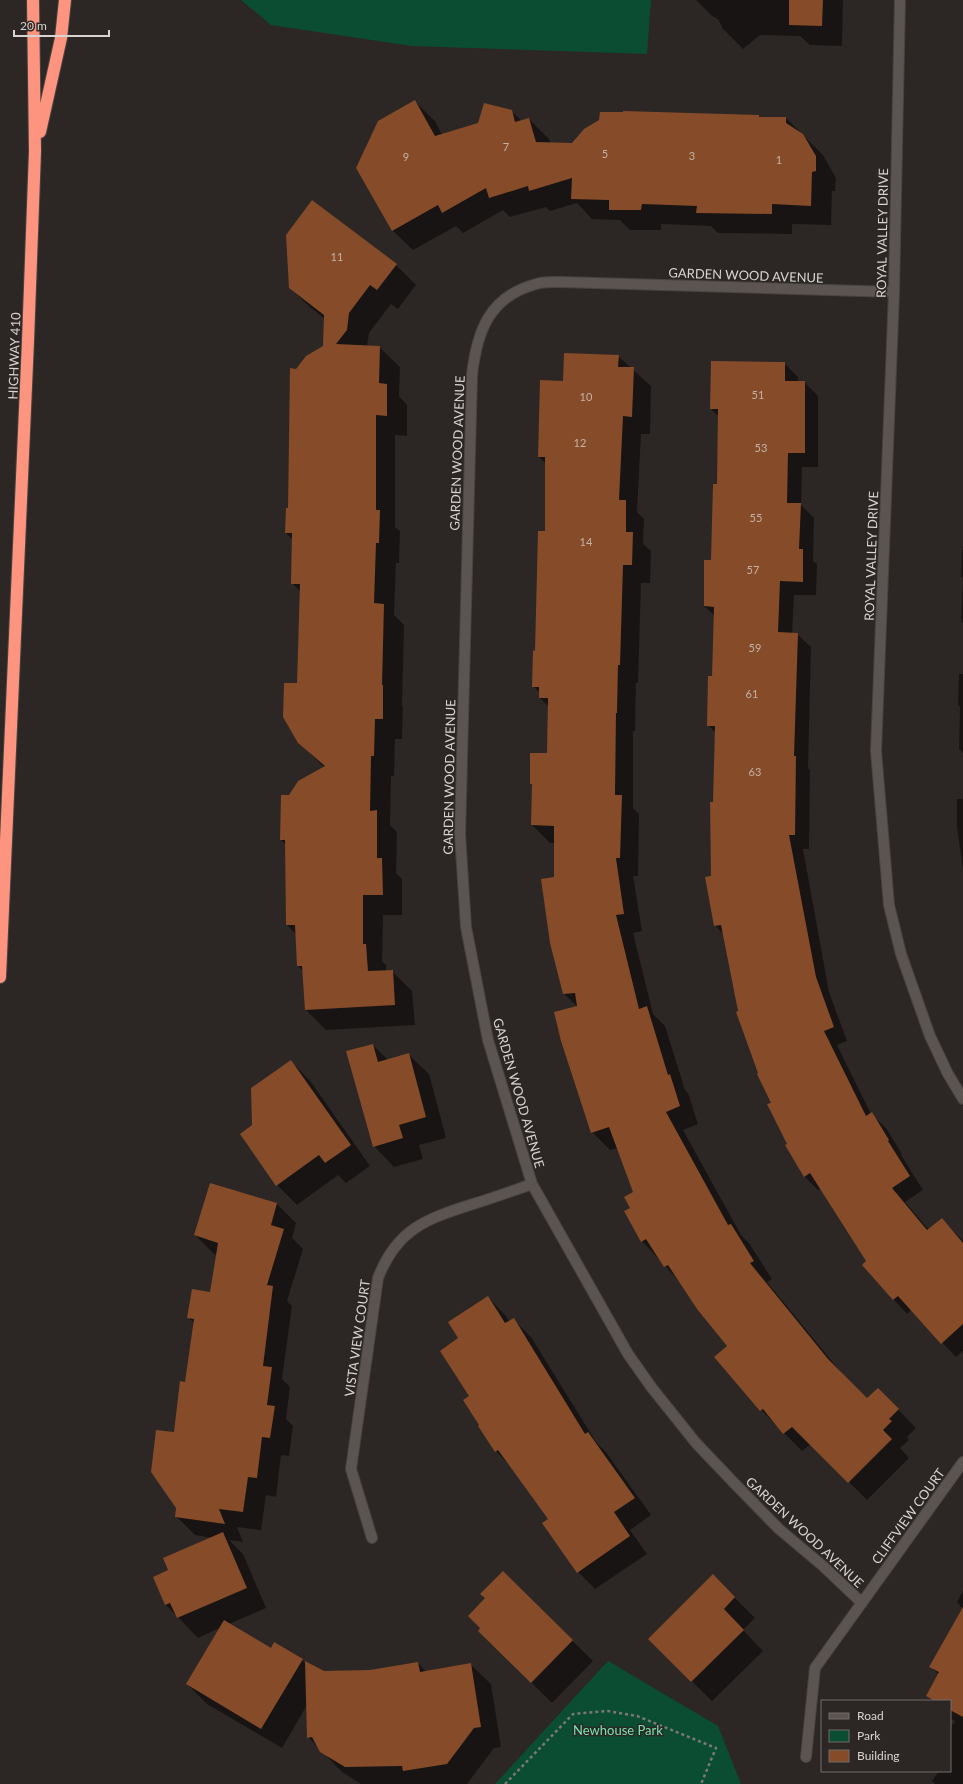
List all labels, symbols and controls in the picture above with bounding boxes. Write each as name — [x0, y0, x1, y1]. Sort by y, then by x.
scale bar — [14, 12, 109, 38]
text: 20 m — [20, 18, 47, 33]
house number: 7 — [503, 140, 509, 153]
house number: 5 — [602, 147, 608, 160]
house number: 3 — [689, 149, 695, 162]
house number: 9 — [403, 150, 409, 163]
house number: 1 — [776, 153, 782, 166]
street label: ROYAL VALLEY DRIVE — [873, 168, 891, 298]
house number: 11 — [331, 250, 343, 263]
street label: GARDEN WOOD AVENUE — [668, 264, 824, 286]
street label: HIGHWAY 410 — [4, 312, 24, 400]
street label: GARDEN WOOD AVENUE — [446, 375, 468, 531]
house number: 51 — [752, 388, 764, 401]
house number: 10 — [580, 390, 593, 403]
house number: 12 — [574, 436, 586, 449]
house number: 53 — [755, 441, 767, 454]
street label: ROYAL VALLEY DRIVE — [861, 491, 881, 621]
house number: 55 — [750, 511, 762, 524]
house number: 14 — [580, 535, 593, 548]
house number: 57 — [747, 563, 759, 576]
house number: 59 — [749, 641, 761, 654]
house number: 61 — [746, 687, 758, 700]
street label: GARDEN WOOD AVENUE — [440, 699, 458, 855]
house number: 63 — [749, 765, 761, 778]
street label: GARDEN WOOD AVENUE — [490, 1016, 548, 1170]
street label: VISTA VIEW COURT — [341, 1278, 373, 1398]
street label: CLIFFVIEW COURT — [868, 1465, 948, 1567]
street label: GARDEN WOOD AVENUE — [743, 1473, 867, 1591]
legend — [821, 1700, 951, 1772]
text: Road — [857, 1708, 884, 1723]
park label: Newhouse Park — [573, 1722, 663, 1738]
text: Park — [857, 1728, 881, 1743]
text: Building — [857, 1748, 900, 1763]

